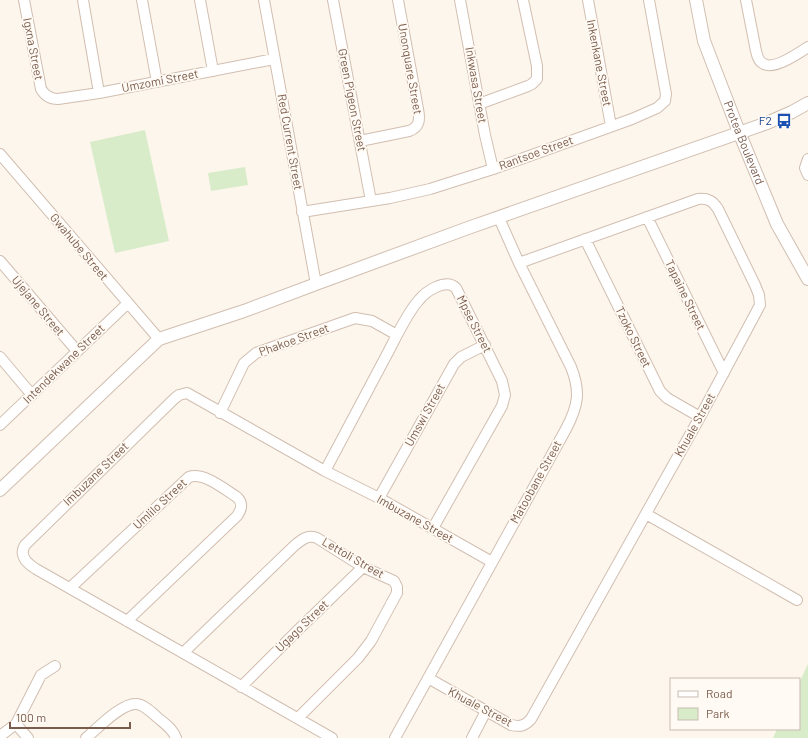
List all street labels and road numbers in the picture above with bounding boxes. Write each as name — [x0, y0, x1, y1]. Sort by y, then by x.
street label: Igxna Street — [21, 17, 47, 81]
street label: Inkenkane Street — [585, 18, 615, 107]
street label: Unonquare Street — [396, 22, 426, 115]
street label: Inkwasa Street — [463, 46, 491, 124]
street label: Green Pigeon Street — [336, 47, 370, 152]
street label: Umzomi Street — [120, 66, 199, 94]
street label: Red Current Street — [276, 93, 306, 191]
street label: Protea Boulevard — [722, 98, 768, 186]
street label: Rantsoe Street — [497, 132, 575, 172]
street label: Gwahube Street — [48, 210, 112, 283]
street label: Tapaine Street — [663, 257, 709, 332]
street label: Ujejane Street — [10, 272, 68, 338]
street label: Mpse Street — [454, 293, 495, 355]
street label: Tzoko Street — [613, 304, 655, 369]
street label: Phakoe Street — [257, 320, 331, 358]
street label: Intendekwane Street — [20, 321, 107, 406]
street label: Umswi Street — [401, 381, 447, 449]
street label: Khuale Street — [671, 390, 717, 459]
street label: Matoobane Street — [507, 438, 564, 525]
street label: Imbuzane Street — [60, 439, 131, 508]
street label: Umlilo Street — [130, 475, 189, 532]
street label: Imbuzane Street — [375, 491, 456, 545]
street label: Lettoli Street — [320, 534, 387, 581]
street label: Ugago Street — [272, 596, 331, 654]
street label: Khuale Street — [446, 683, 515, 729]

